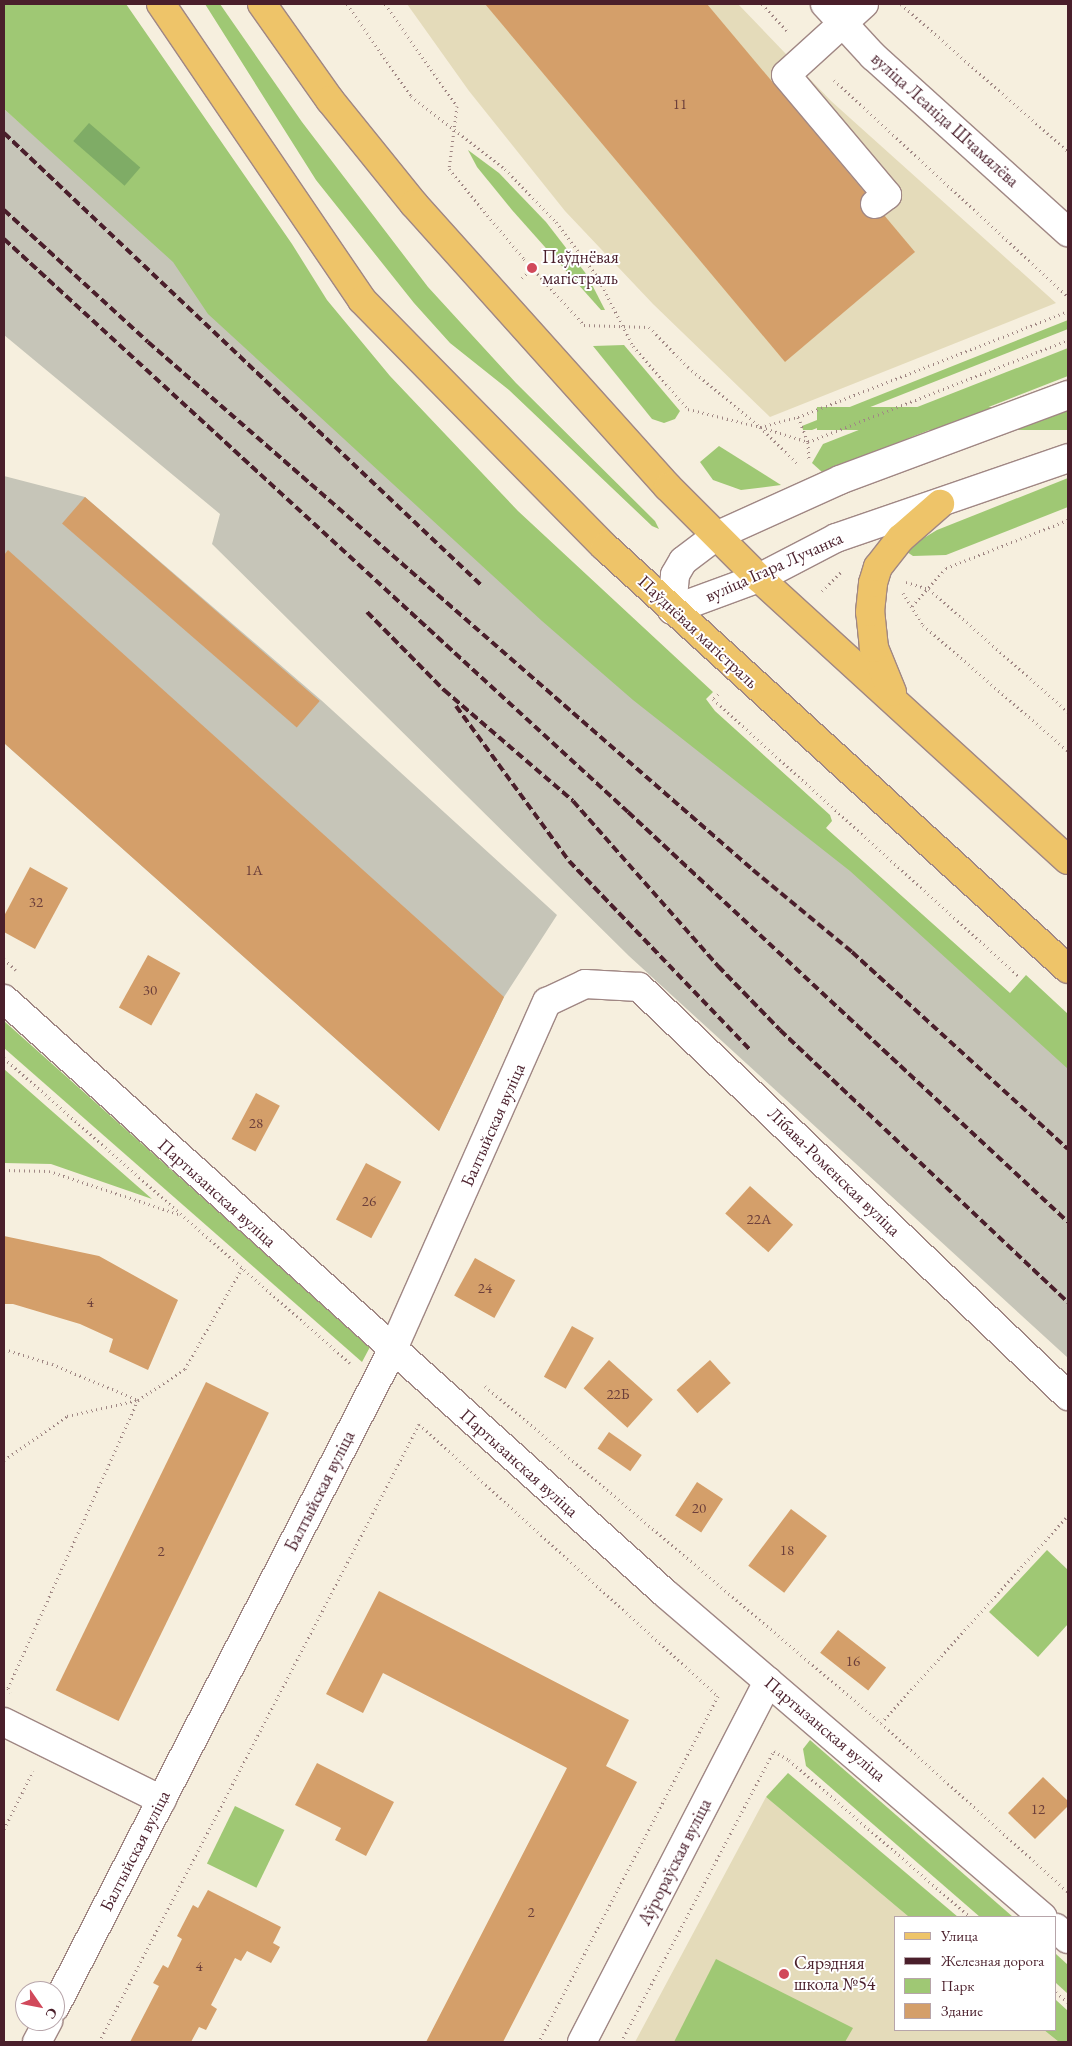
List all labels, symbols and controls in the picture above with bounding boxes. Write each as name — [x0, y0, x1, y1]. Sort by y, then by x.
street label: вуліца Леаніда Шчамялёва — [867, 48, 1023, 192]
house number: 11 — [673, 95, 687, 113]
place label: Паўднёвая магістраль — [542, 247, 619, 290]
marker: Паўднёвая магістраль — [526, 262, 538, 274]
street label: вуліца Ігара Лучанка — [702, 527, 846, 607]
street label: Паўднёвая магістраль — [633, 571, 763, 693]
house number: 1А — [245, 861, 263, 879]
house number: 32 — [29, 893, 43, 911]
house number: 30 — [143, 981, 157, 999]
street label: Балтыйская вуліца — [456, 1060, 530, 1190]
street label: Лібава-Роменская вуліца — [763, 1103, 905, 1241]
house number: 28 — [249, 1114, 263, 1132]
street label: Партызанская вуліца — [153, 1134, 281, 1252]
house number: 26 — [362, 1192, 376, 1210]
house number: 22А — [747, 1210, 771, 1228]
house number: 24 — [478, 1279, 492, 1297]
house number: 4 — [86, 1293, 94, 1311]
house number: 22Б — [606, 1385, 630, 1403]
street label: Партызанская вуліца — [455, 1404, 583, 1522]
street label: Балтыйская вуліца — [280, 1427, 360, 1555]
house number: 20 — [692, 1499, 706, 1517]
house number: 18 — [780, 1541, 794, 1559]
house number: 2 — [157, 1542, 165, 1560]
house number: 16 — [846, 1652, 860, 1670]
street label: Партызанская вуліца — [760, 1672, 890, 1786]
street label: Балтыйская вуліца — [95, 1787, 175, 1915]
street label: Аўрораўская вуліца — [634, 1795, 716, 1929]
house number: 12 — [1031, 1800, 1045, 1818]
house number: 2 — [527, 1903, 535, 1921]
legend — [894, 1916, 1057, 2031]
text: Улица — [941, 1926, 978, 1945]
text: Железная дорога — [941, 1951, 1044, 1970]
place label: Сярэдняя школа №54 — [794, 1953, 875, 1996]
house number: 4 — [195, 1957, 203, 1975]
marker: Сярэдняя школа №54 — [778, 1968, 790, 1980]
text: Парк — [941, 1976, 974, 1995]
north arrow — [15, 1981, 65, 2031]
text: Здание — [941, 2001, 983, 2020]
text: С — [41, 2005, 62, 2023]

